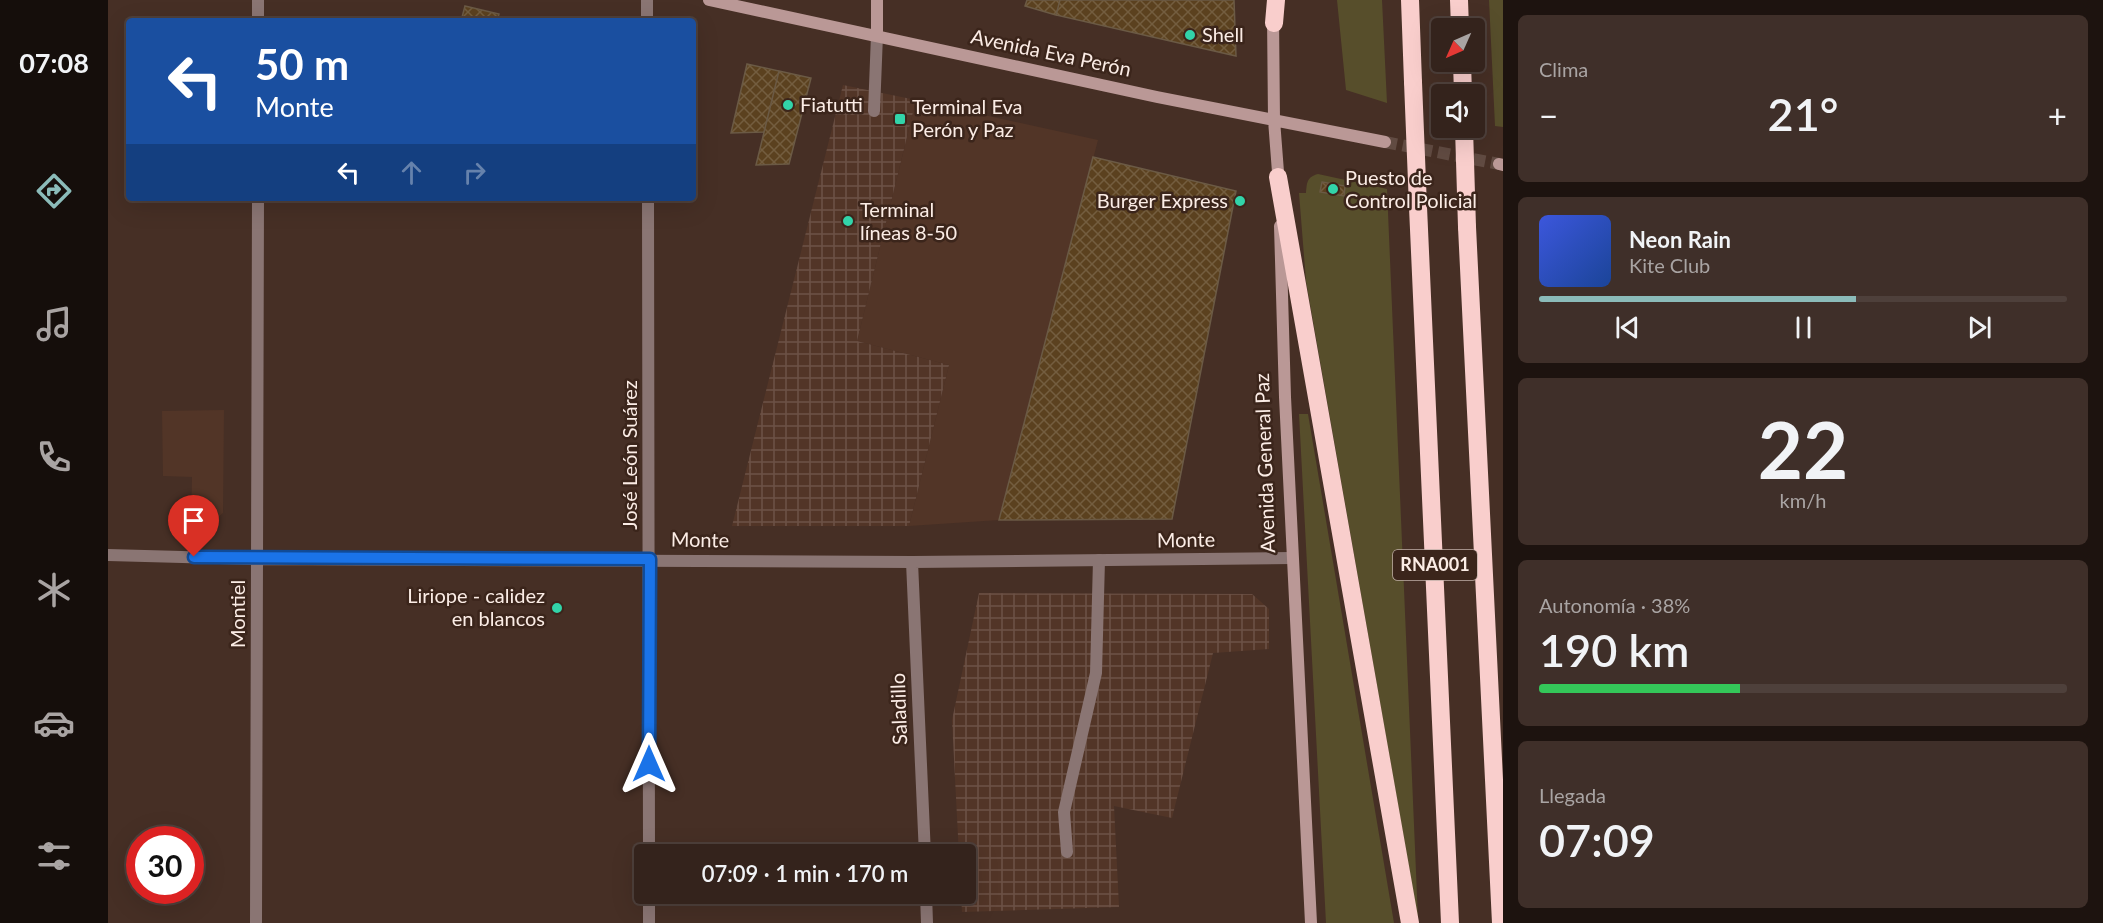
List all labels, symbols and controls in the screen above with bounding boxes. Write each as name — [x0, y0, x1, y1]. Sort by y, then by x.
north arrow — [1431, 18, 1485, 72]
map controls — [1431, 18, 1485, 138]
place label: Shell — [1202, 22, 1244, 46]
street label: Avenida Eva Perón — [969, 23, 1134, 81]
marker: Shell — [1183, 28, 1197, 42]
text: 50 m — [255, 39, 349, 89]
icon: left — [156, 42, 234, 120]
text: 07:08 — [19, 46, 89, 79]
text: Clima — [1539, 57, 1588, 81]
button: sound — [1431, 84, 1485, 138]
text: 21° — [1768, 87, 1838, 141]
text: Monte — [255, 90, 334, 123]
place label: Fiatutti — [800, 92, 863, 116]
place label: Terminal Eva Perón y Paz — [912, 94, 1023, 141]
text: − — [1539, 95, 1558, 135]
text: + — [2048, 95, 2067, 135]
marker: Fiatutti — [781, 98, 795, 112]
marker: Terminal Eva Perón y Paz — [893, 112, 907, 126]
icon: left — [332, 156, 365, 189]
icon: ahead — [395, 156, 428, 189]
icon: right — [458, 156, 491, 189]
place label: Puesto de Control Policial — [1345, 165, 1477, 212]
icon: directions — [33, 170, 75, 212]
marker: Puesto de Control Policial — [1326, 182, 1340, 196]
place label: Burger Express — [1097, 188, 1228, 212]
marker: Burger Express — [1233, 194, 1247, 208]
place label: Terminal líneas 8-50 — [860, 197, 957, 244]
marker: Terminal líneas 8-50 — [841, 214, 855, 228]
text: Neon Rain — [1629, 226, 1731, 253]
text: Kite Club — [1629, 253, 1710, 277]
icon: music — [33, 303, 75, 345]
icon: previous — [1611, 311, 1644, 344]
icon: pause — [1787, 311, 1820, 344]
icon: next — [1963, 311, 1996, 344]
street label: Avenida General Paz — [1249, 373, 1279, 553]
street label: José León Suárez — [617, 380, 641, 530]
text: 22 — [1758, 402, 1848, 496]
icon: phone — [33, 436, 75, 478]
text: km/h — [1780, 488, 1826, 512]
pin — [168, 495, 219, 557]
icon: arrive — [177, 504, 210, 537]
street label: Monte — [671, 526, 729, 552]
street label: Monte — [1157, 526, 1215, 552]
road number: RNA001 — [1393, 550, 1477, 580]
icon: climate — [33, 569, 75, 611]
street label: Montiel — [225, 580, 249, 648]
place label: Liriope - calidez en blancos — [407, 583, 545, 630]
text: Autonomía · 38% — [1539, 593, 1690, 617]
marker: Liriope - calidez en blancos — [550, 601, 564, 615]
text: 190 km — [1539, 623, 1689, 677]
street label: Saladillo — [885, 673, 911, 745]
icon: car — [33, 702, 75, 744]
position arrow — [617, 732, 681, 796]
text: Llegada — [1539, 783, 1606, 807]
text: 07:09 — [1539, 813, 1655, 867]
speed limit sign: 30 — [126, 826, 204, 904]
icon: filters — [33, 835, 75, 877]
text: 07:09 · 1 min · 170 m — [702, 860, 908, 887]

